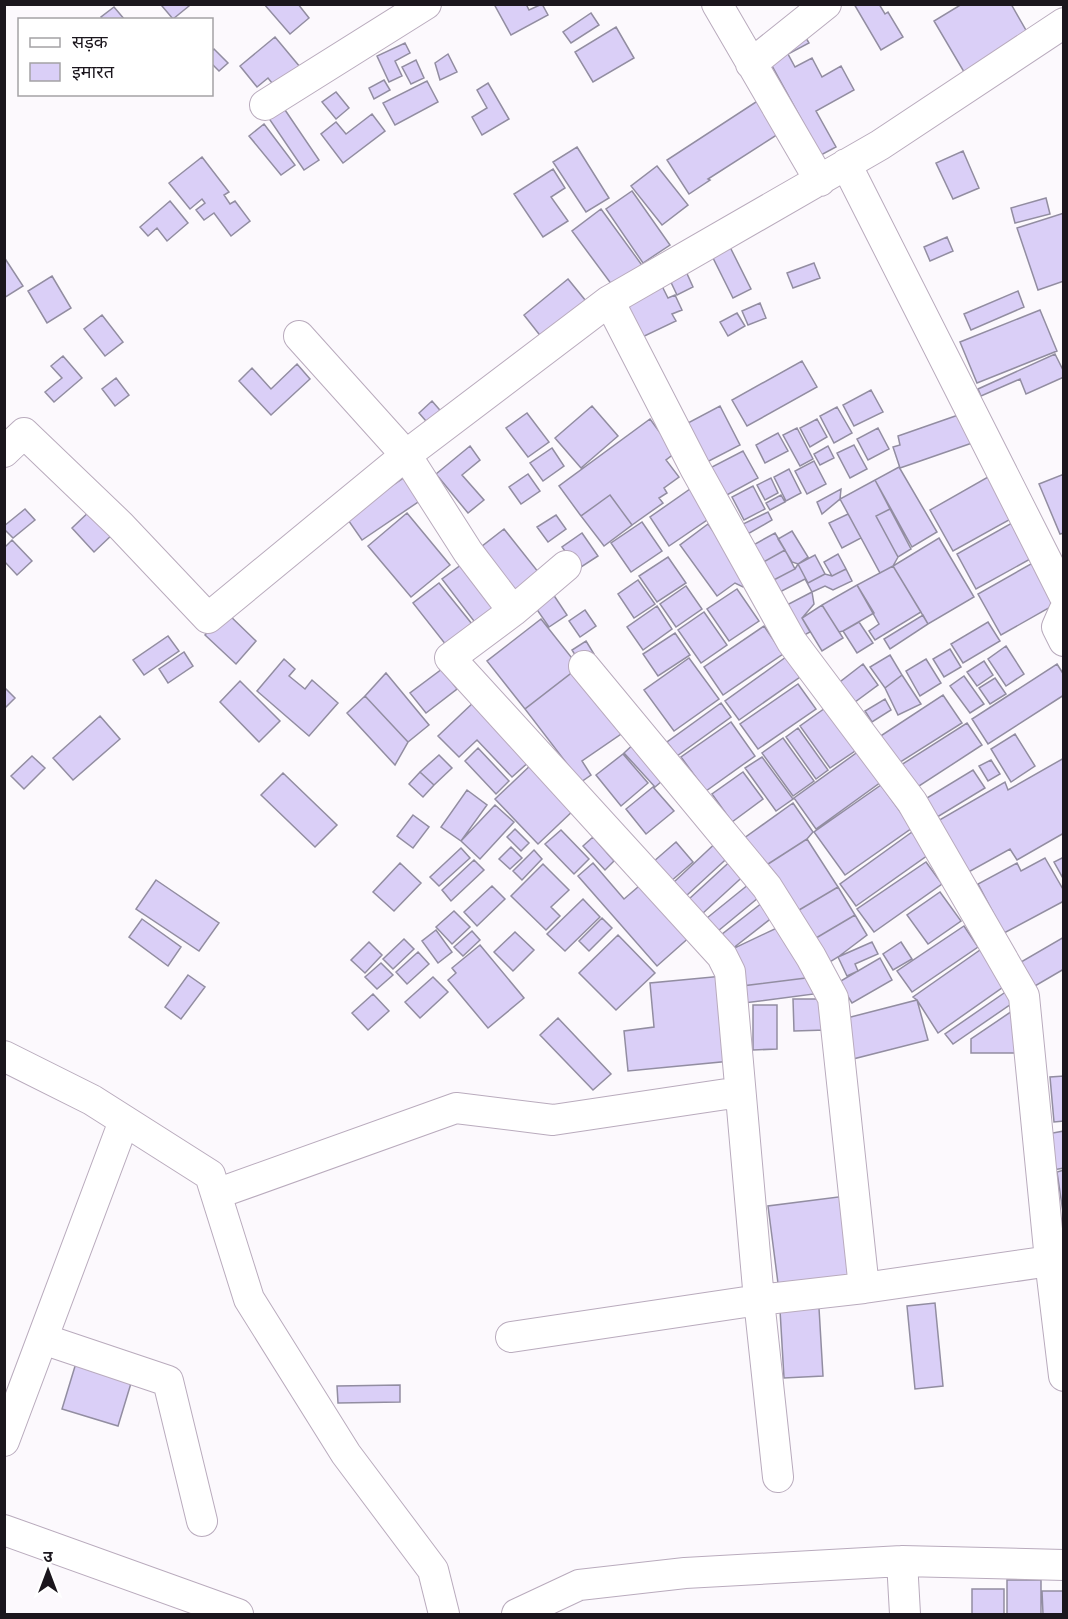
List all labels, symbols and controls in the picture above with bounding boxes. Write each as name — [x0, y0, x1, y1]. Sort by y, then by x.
legend — [18, 18, 213, 96]
text: सड़क — [72, 31, 109, 53]
text: इमारत — [72, 61, 115, 83]
north arrow — [18, 1541, 78, 1601]
text: उ — [43, 1547, 53, 1567]

